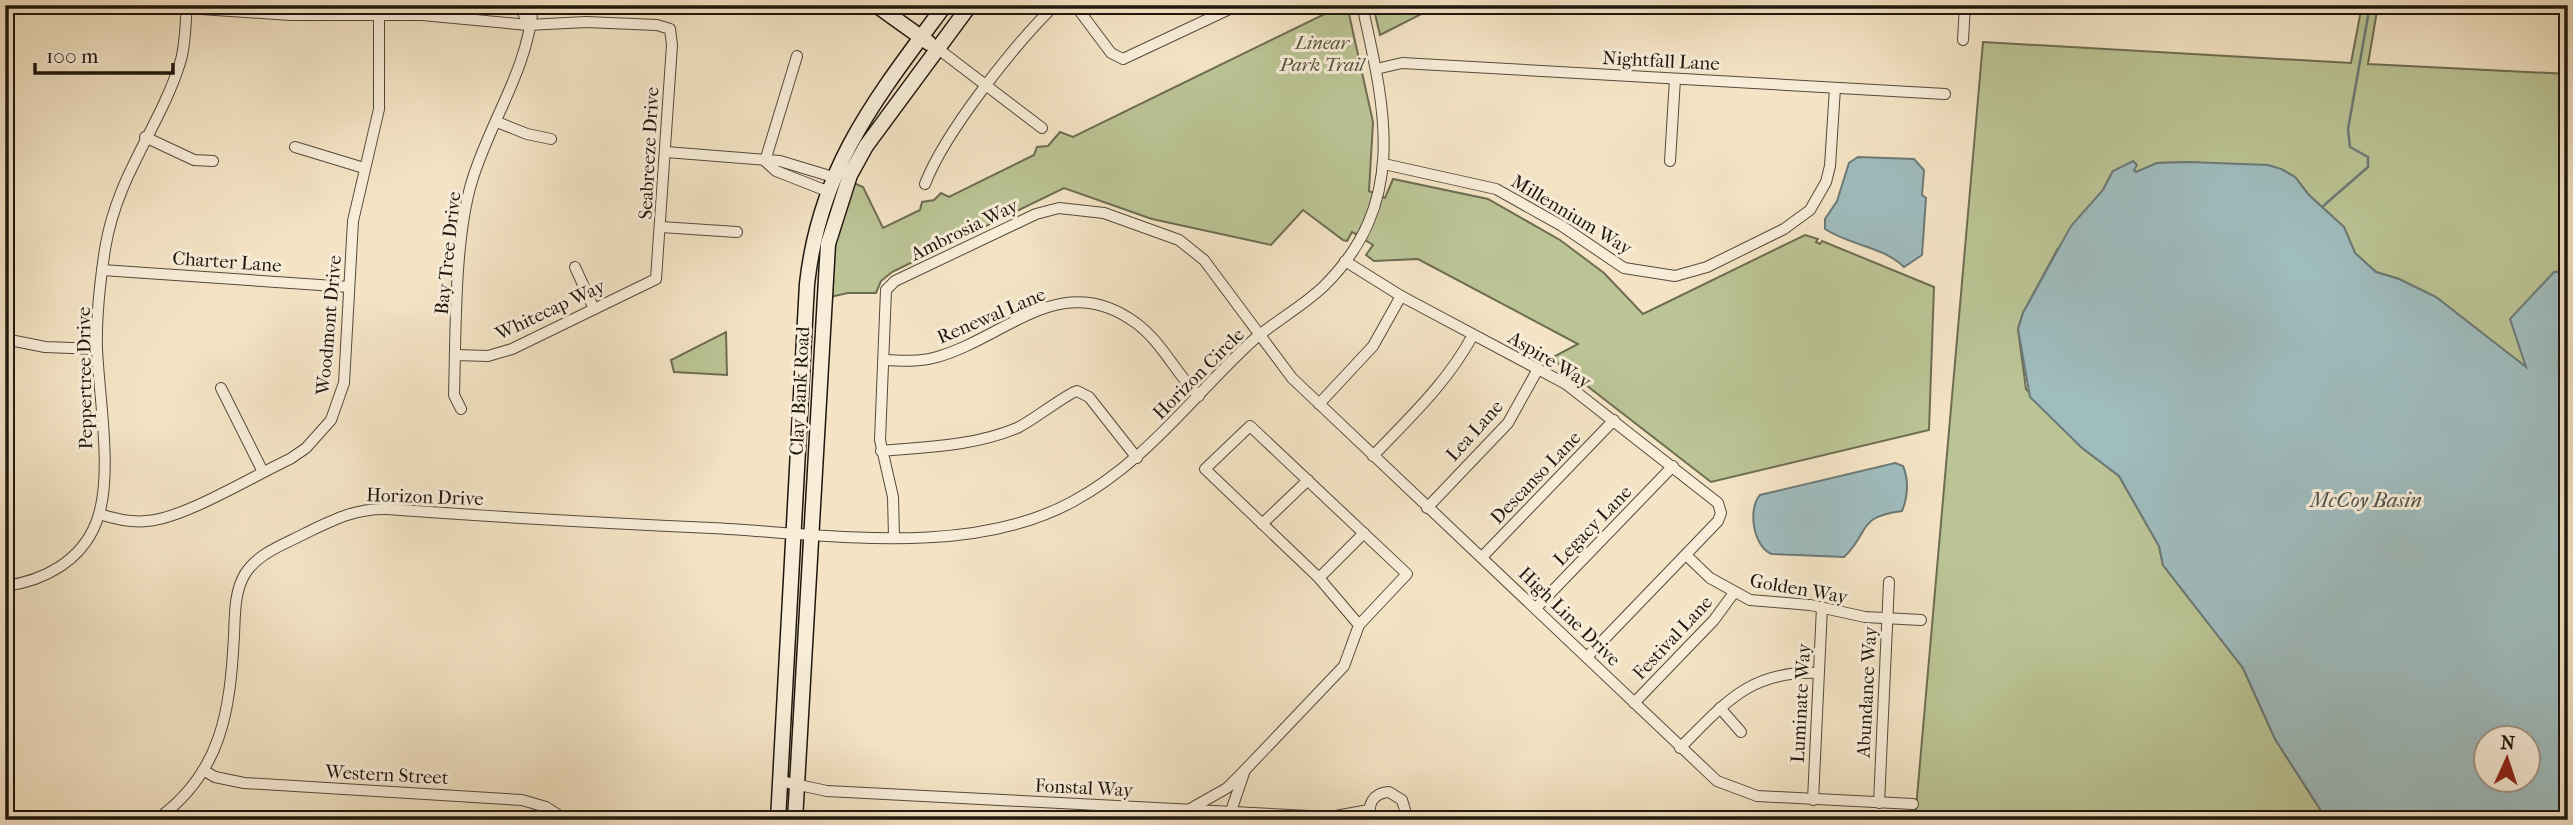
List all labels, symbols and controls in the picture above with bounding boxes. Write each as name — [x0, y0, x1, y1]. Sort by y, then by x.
scale bar — [35, 32, 173, 76]
park label: Linear Park Trail — [1279, 32, 1367, 76]
text: 100 m — [46, 44, 99, 68]
street label: Nightfall Lane — [1602, 47, 1720, 75]
street label: Seabreeze Drive — [635, 86, 663, 220]
street label: Millennium Way — [1507, 170, 1637, 260]
street label: Bay Tree Drive — [431, 190, 465, 316]
street label: Ambrosia Way — [906, 194, 1023, 266]
street label: Charter Lane — [172, 247, 282, 277]
street label: Woodmont Drive — [312, 254, 346, 397]
street label: Whitecap Way — [491, 275, 610, 345]
street label: Renewal Lane — [934, 283, 1049, 349]
street label: Peppertree Drive — [73, 306, 97, 449]
street label: Horizon Circle — [1148, 323, 1249, 424]
street label: Clay Bank Road — [786, 325, 814, 456]
street label: Aspire Way — [1503, 326, 1596, 394]
street label: Lea Lane — [1442, 396, 1508, 466]
street label: Descanso Lane — [1486, 427, 1585, 529]
street label: Legacy Lane — [1549, 481, 1636, 570]
street label: Horizon Drive — [366, 484, 484, 510]
water label: McCoy Basin — [2308, 488, 2422, 512]
street label: High Line Drive — [1514, 562, 1625, 671]
street label: Golden Way — [1748, 570, 1850, 609]
street label: Festival Lane — [1628, 591, 1717, 684]
street label: Abundance Way — [1853, 625, 1881, 759]
street label: Luminate Way — [1787, 642, 1815, 763]
north arrow — [2472, 724, 2542, 794]
text: N — [2500, 732, 2516, 754]
street label: Western Street — [324, 761, 449, 789]
street label: Fonstal Way — [1034, 774, 1135, 802]

